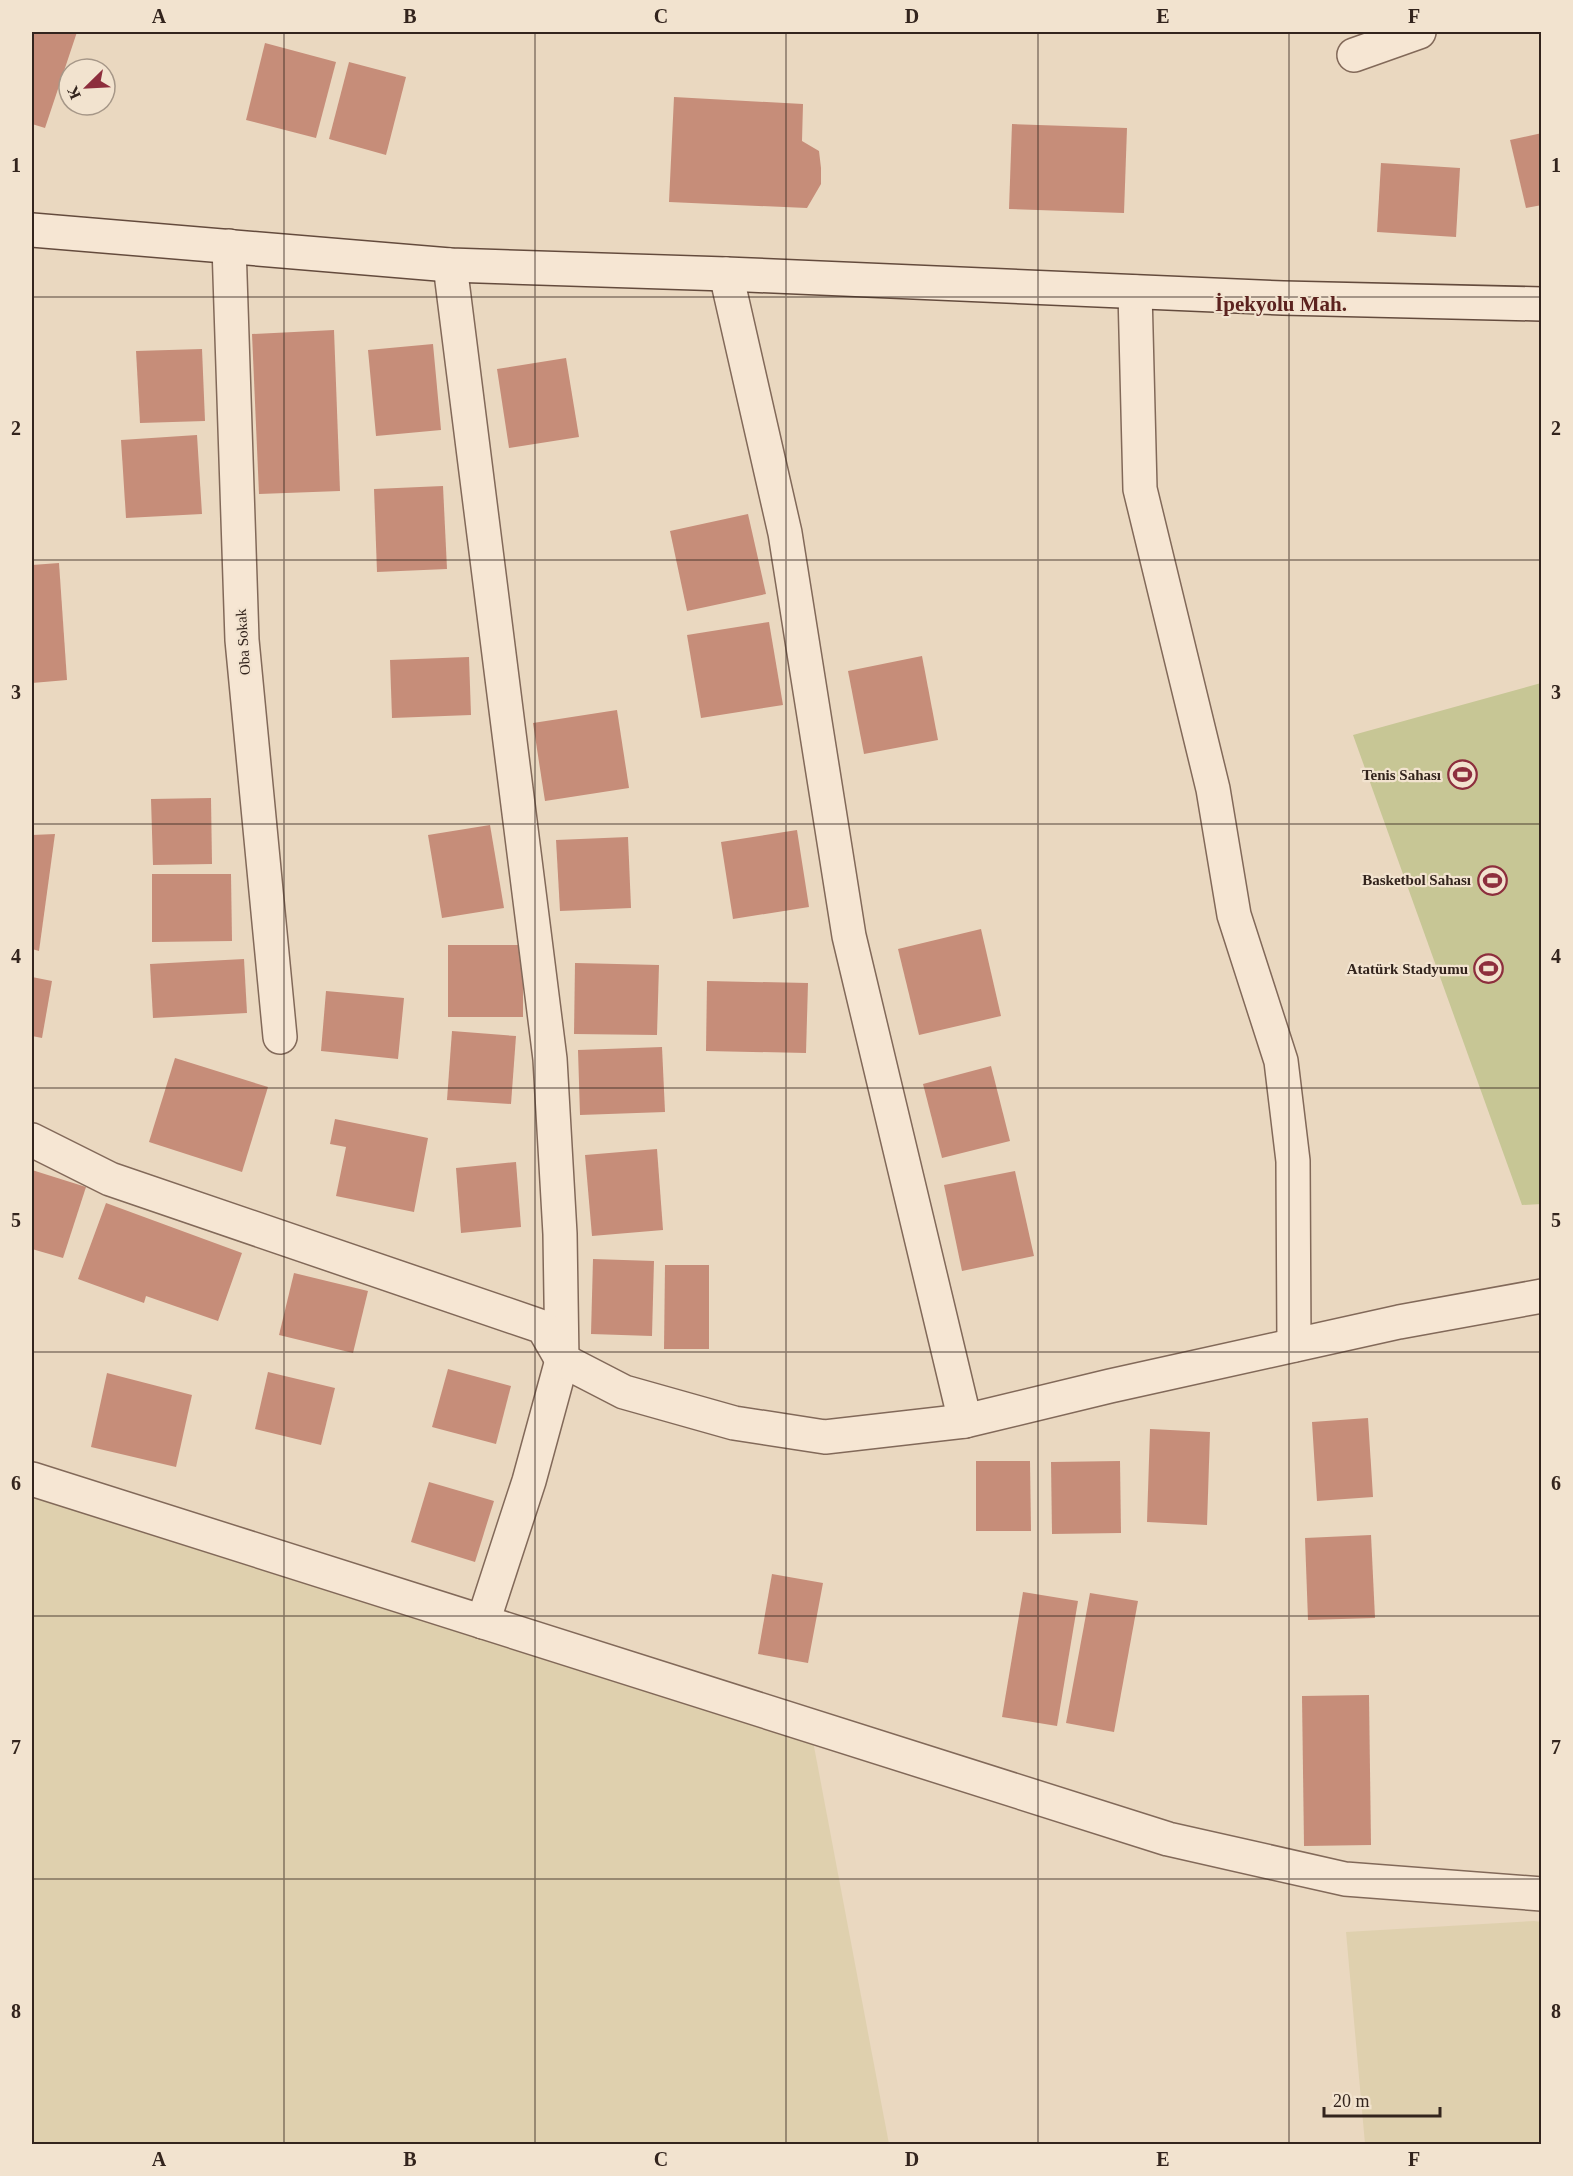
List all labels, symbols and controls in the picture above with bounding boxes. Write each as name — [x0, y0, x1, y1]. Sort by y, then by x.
text: A — [152, 5, 167, 27]
text: B — [403, 5, 417, 27]
text: C — [654, 5, 668, 27]
text: D — [905, 5, 919, 27]
text: E — [1156, 5, 1170, 27]
text: F — [1408, 5, 1420, 27]
north arrow — [57, 57, 117, 117]
text: K — [63, 83, 84, 102]
text: 1 — [11, 154, 21, 176]
text: 1 — [1551, 154, 1561, 176]
district label: İpekyolu Mah. — [1215, 292, 1347, 316]
text: 2 — [11, 417, 21, 439]
text: 2 — [1551, 417, 1561, 439]
street label: Oba Sokak — [233, 608, 253, 676]
text: 3 — [11, 681, 21, 703]
text: 3 — [1551, 681, 1561, 703]
sports icon: Tenis Sahası — [1446, 759, 1478, 791]
place label: Tenis Sahası — [1362, 767, 1441, 783]
sports icon: Basketbol Sahası — [1476, 864, 1508, 896]
place label: Basketbol Sahası — [1362, 872, 1471, 888]
text: 4 — [11, 945, 21, 967]
text: 4 — [1551, 945, 1561, 967]
sports icon: Atatürk Stadyumu — [1473, 953, 1505, 985]
place label: Atatürk Stadyumu — [1347, 961, 1468, 977]
text: 5 — [11, 1209, 21, 1231]
text: 5 — [1551, 1209, 1561, 1231]
text: 6 — [11, 1472, 21, 1494]
text: 6 — [1551, 1472, 1561, 1494]
text: 7 — [11, 1736, 21, 1758]
text: 7 — [1551, 1736, 1561, 1758]
text: 8 — [11, 2000, 21, 2022]
text: 8 — [1551, 2000, 1561, 2022]
scale bar — [1324, 2080, 1440, 2118]
text: 20 m — [1333, 2091, 1370, 2111]
text: A — [152, 2148, 167, 2170]
text: B — [403, 2148, 417, 2170]
text: C — [654, 2148, 668, 2170]
text: D — [905, 2148, 919, 2170]
text: E — [1156, 2148, 1170, 2170]
text: F — [1408, 2148, 1420, 2170]

